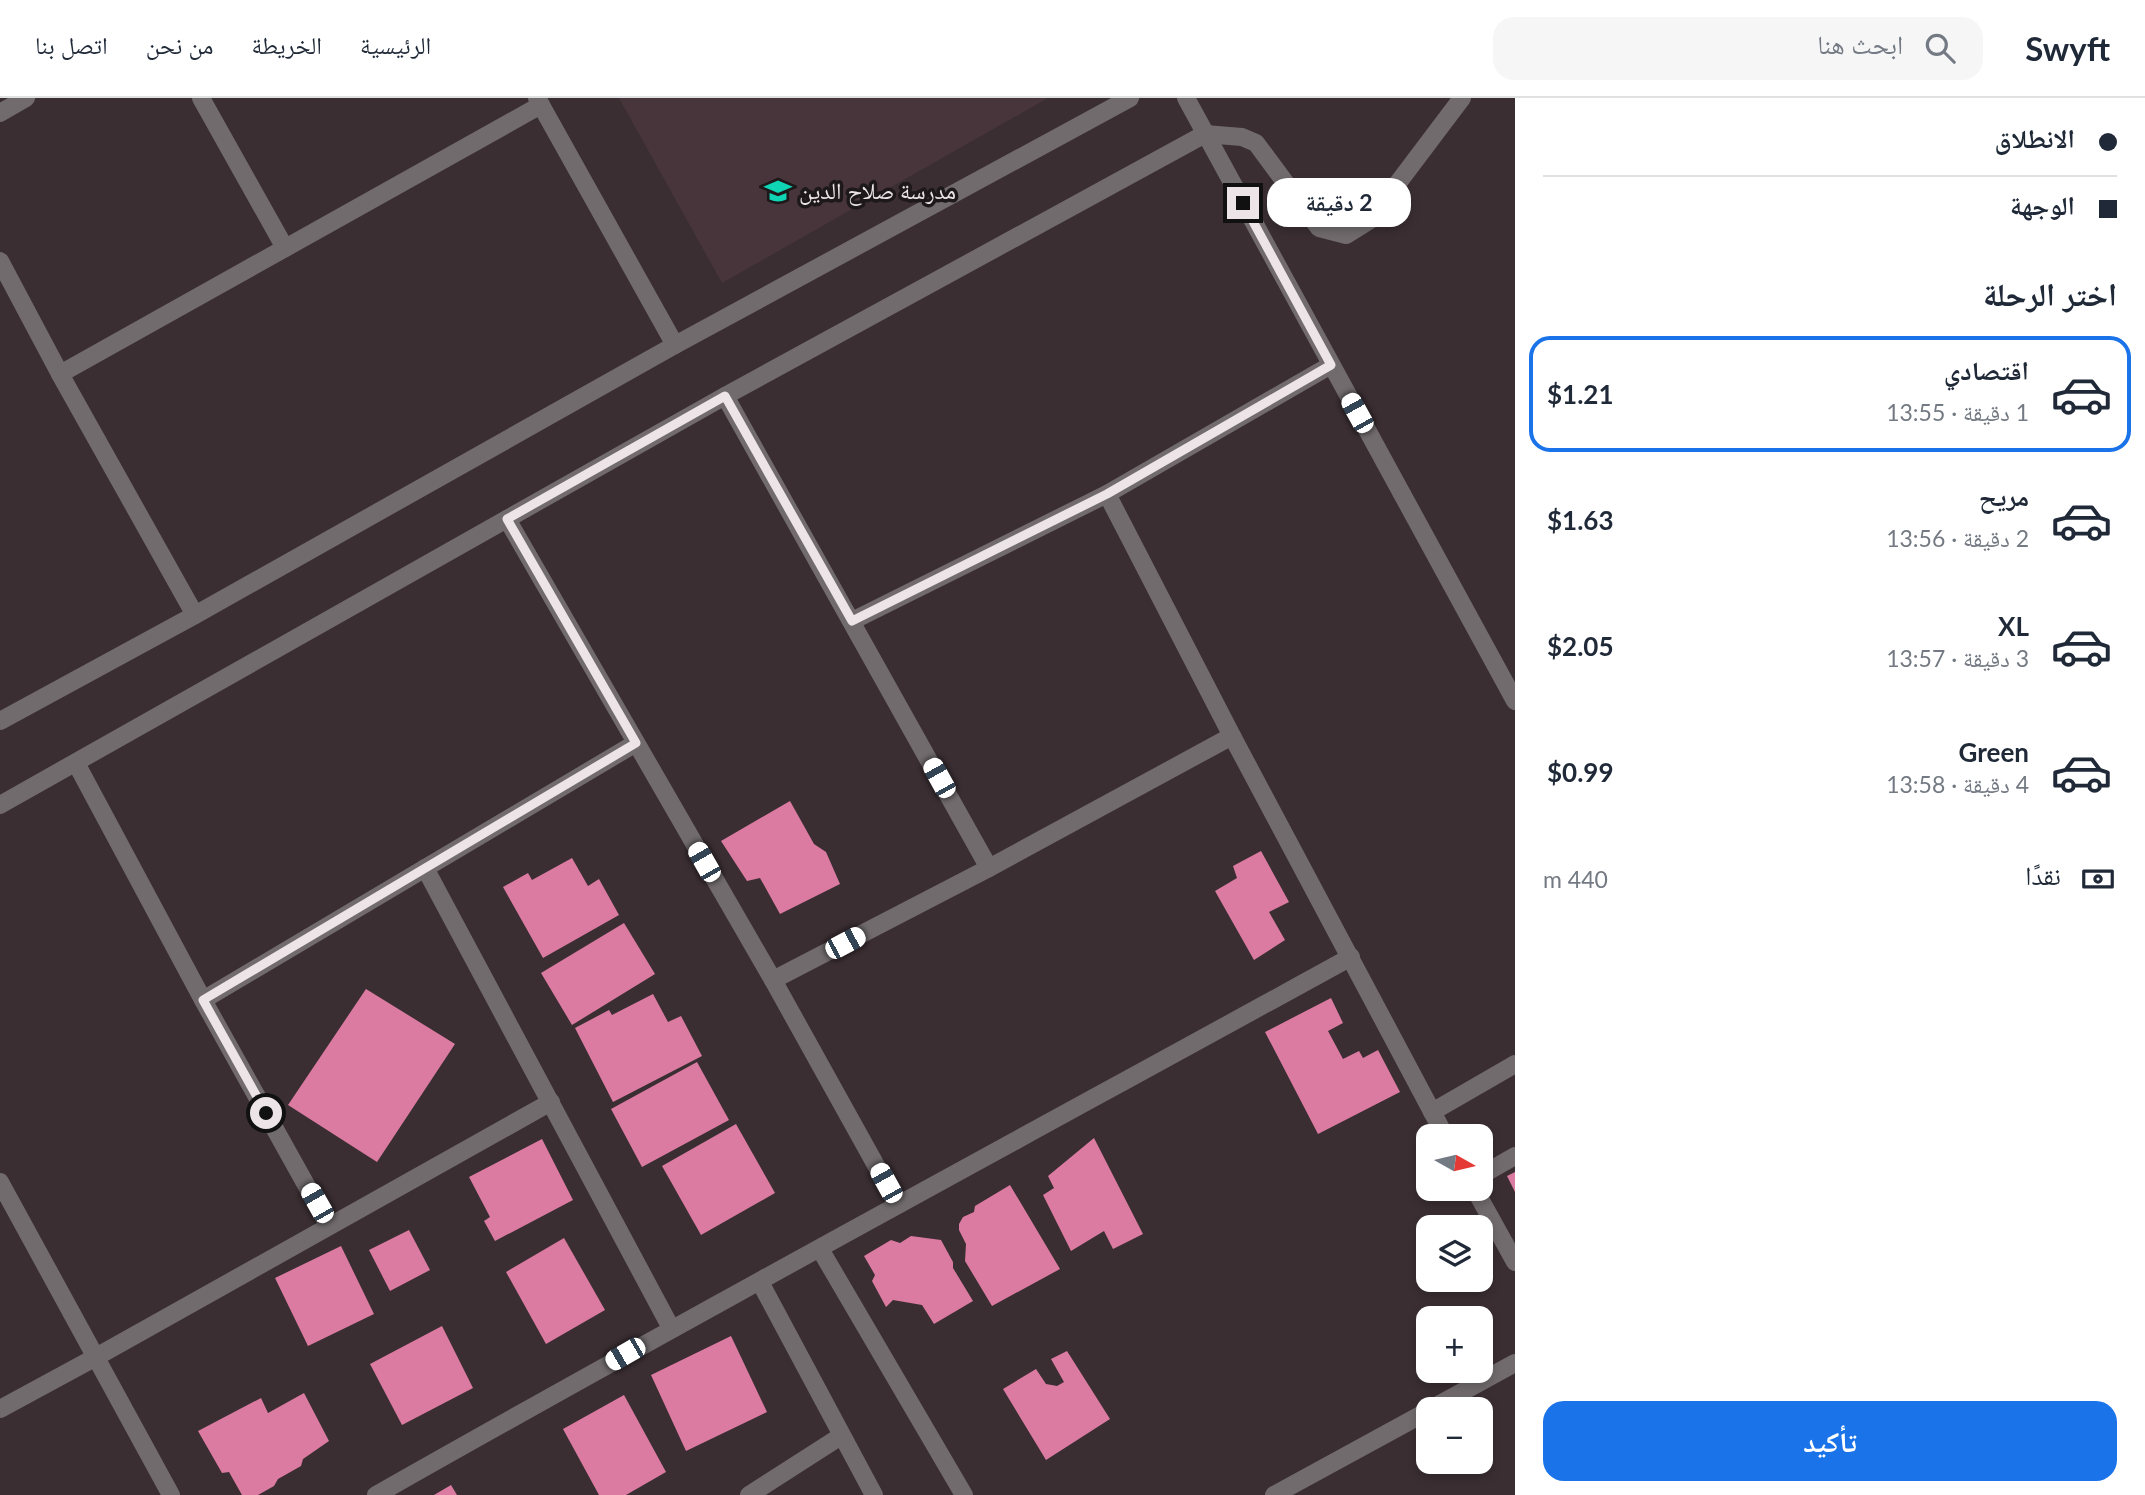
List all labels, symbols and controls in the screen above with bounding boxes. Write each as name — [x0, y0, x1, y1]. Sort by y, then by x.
search box — [1493, 17, 1983, 80]
text: ابحث هنا — [1817, 28, 1903, 60]
text: Swyft — [2025, 28, 2110, 68]
icon: search — [1921, 29, 1959, 67]
text: اتصل بنا — [35, 30, 108, 59]
text: من نحن — [146, 30, 213, 59]
text: الخريطة — [251, 30, 322, 59]
text: الرئيسية — [360, 30, 431, 59]
text: الانطلاق — [1995, 122, 2075, 154]
school or university icon: مدرسة صلاح الدين — [763, 176, 793, 206]
place label: مدرسة صلاح الدين — [799, 176, 956, 206]
callout: 2 دقيقة — [1268, 178, 1411, 228]
route end — [1227, 187, 1259, 219]
text: 2 دقيقة — [1305, 188, 1373, 216]
text: الوجهة — [2010, 189, 2075, 221]
text: اختر الرحلة — [1983, 274, 2117, 313]
text: اقتصادي — [1944, 354, 2029, 386]
icon: car — [2050, 363, 2113, 426]
text: $1.21 — [1547, 378, 1614, 410]
car — [1338, 390, 1377, 436]
text: 1 دقيقة · 13:55 — [1886, 398, 2029, 426]
text: مريح — [1979, 480, 2029, 512]
icon: car — [2050, 489, 2113, 552]
text: $1.63 — [1547, 504, 1614, 536]
text: 2 دقيقة · 13:56 — [1886, 524, 2029, 552]
text: XL — [1998, 610, 2029, 642]
icon: car — [2050, 615, 2113, 678]
text: $2.05 — [1547, 630, 1614, 662]
text: 3 دقيقة · 13:57 — [1886, 644, 2029, 672]
text: Green — [1959, 736, 2029, 768]
icon: car — [2050, 741, 2113, 804]
car — [920, 755, 959, 801]
text: $0.99 — [1547, 756, 1614, 788]
text: 4 دقيقة · 13:58 — [1886, 770, 2029, 798]
car — [685, 839, 724, 885]
text: نقدًا — [2025, 859, 2061, 891]
icon: cash — [2079, 860, 2117, 898]
text: 440 m — [1543, 865, 1608, 893]
car — [822, 924, 869, 962]
route start — [250, 1097, 282, 1129]
north arrow — [1416, 1124, 1493, 1200]
map controls — [1416, 1124, 1493, 1474]
car — [867, 1160, 906, 1206]
car — [298, 1180, 337, 1226]
button: layers — [1416, 1215, 1493, 1292]
button: + — [1416, 1306, 1493, 1383]
car — [602, 1334, 649, 1374]
button: − — [1416, 1397, 1493, 1474]
button: تأكيد — [1543, 1401, 2117, 1481]

